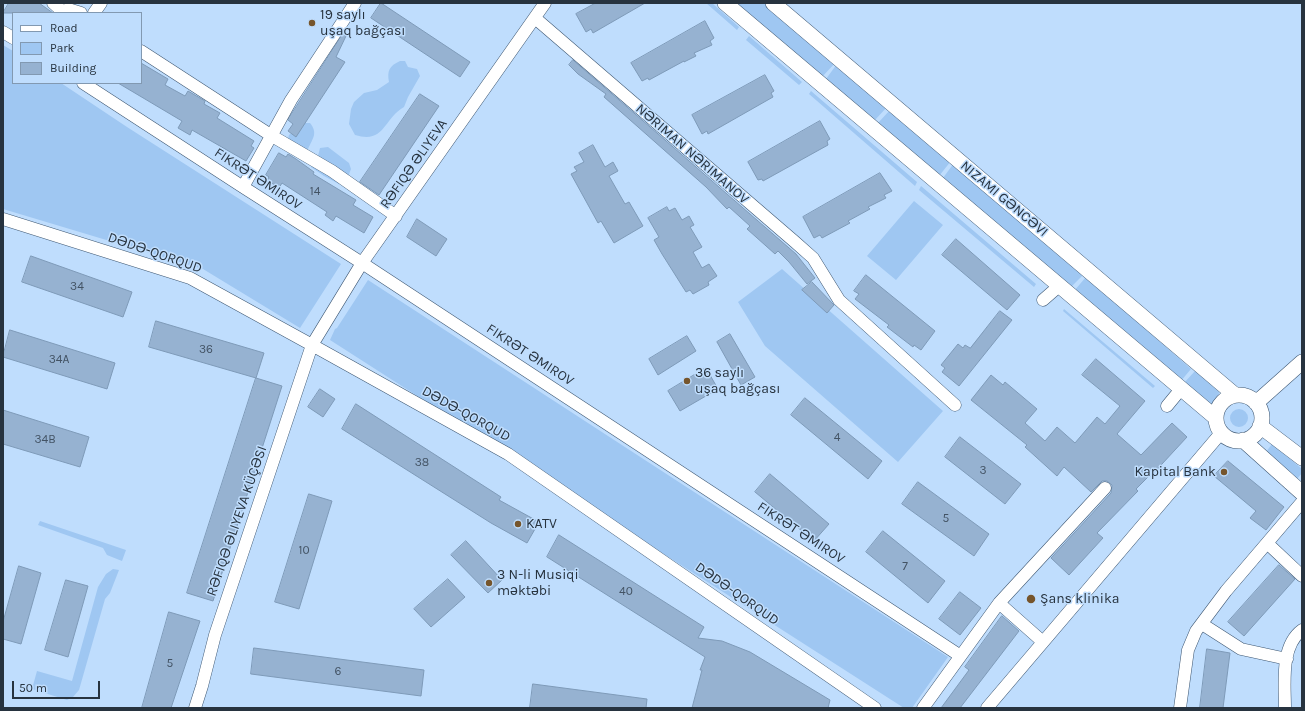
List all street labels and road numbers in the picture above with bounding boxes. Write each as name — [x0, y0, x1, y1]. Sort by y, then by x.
street label: NƏRIMAN NƏRIMANOV — [632, 100, 752, 208]
street label: RƏFIQƏ ƏLIYEVA — [377, 116, 451, 212]
street label: FIKRƏT ƏMIROV — [211, 144, 305, 214]
street label: NIZAMI GƏNCƏVI — [957, 158, 1051, 240]
street label: DƏDƏ-QORQUD — [106, 229, 204, 277]
street label: FIKRƏT ƏMIROV — [483, 320, 577, 390]
street label: DƏDƏ-QORQUD — [419, 383, 513, 445]
street label: RƏFIQƏ ƏLIYEVA KÜÇƏSI — [203, 444, 271, 598]
street label: FIKRƏT ƏMIROV — [754, 498, 848, 568]
street label: DƏDƏ-QORQUD — [692, 559, 782, 629]

